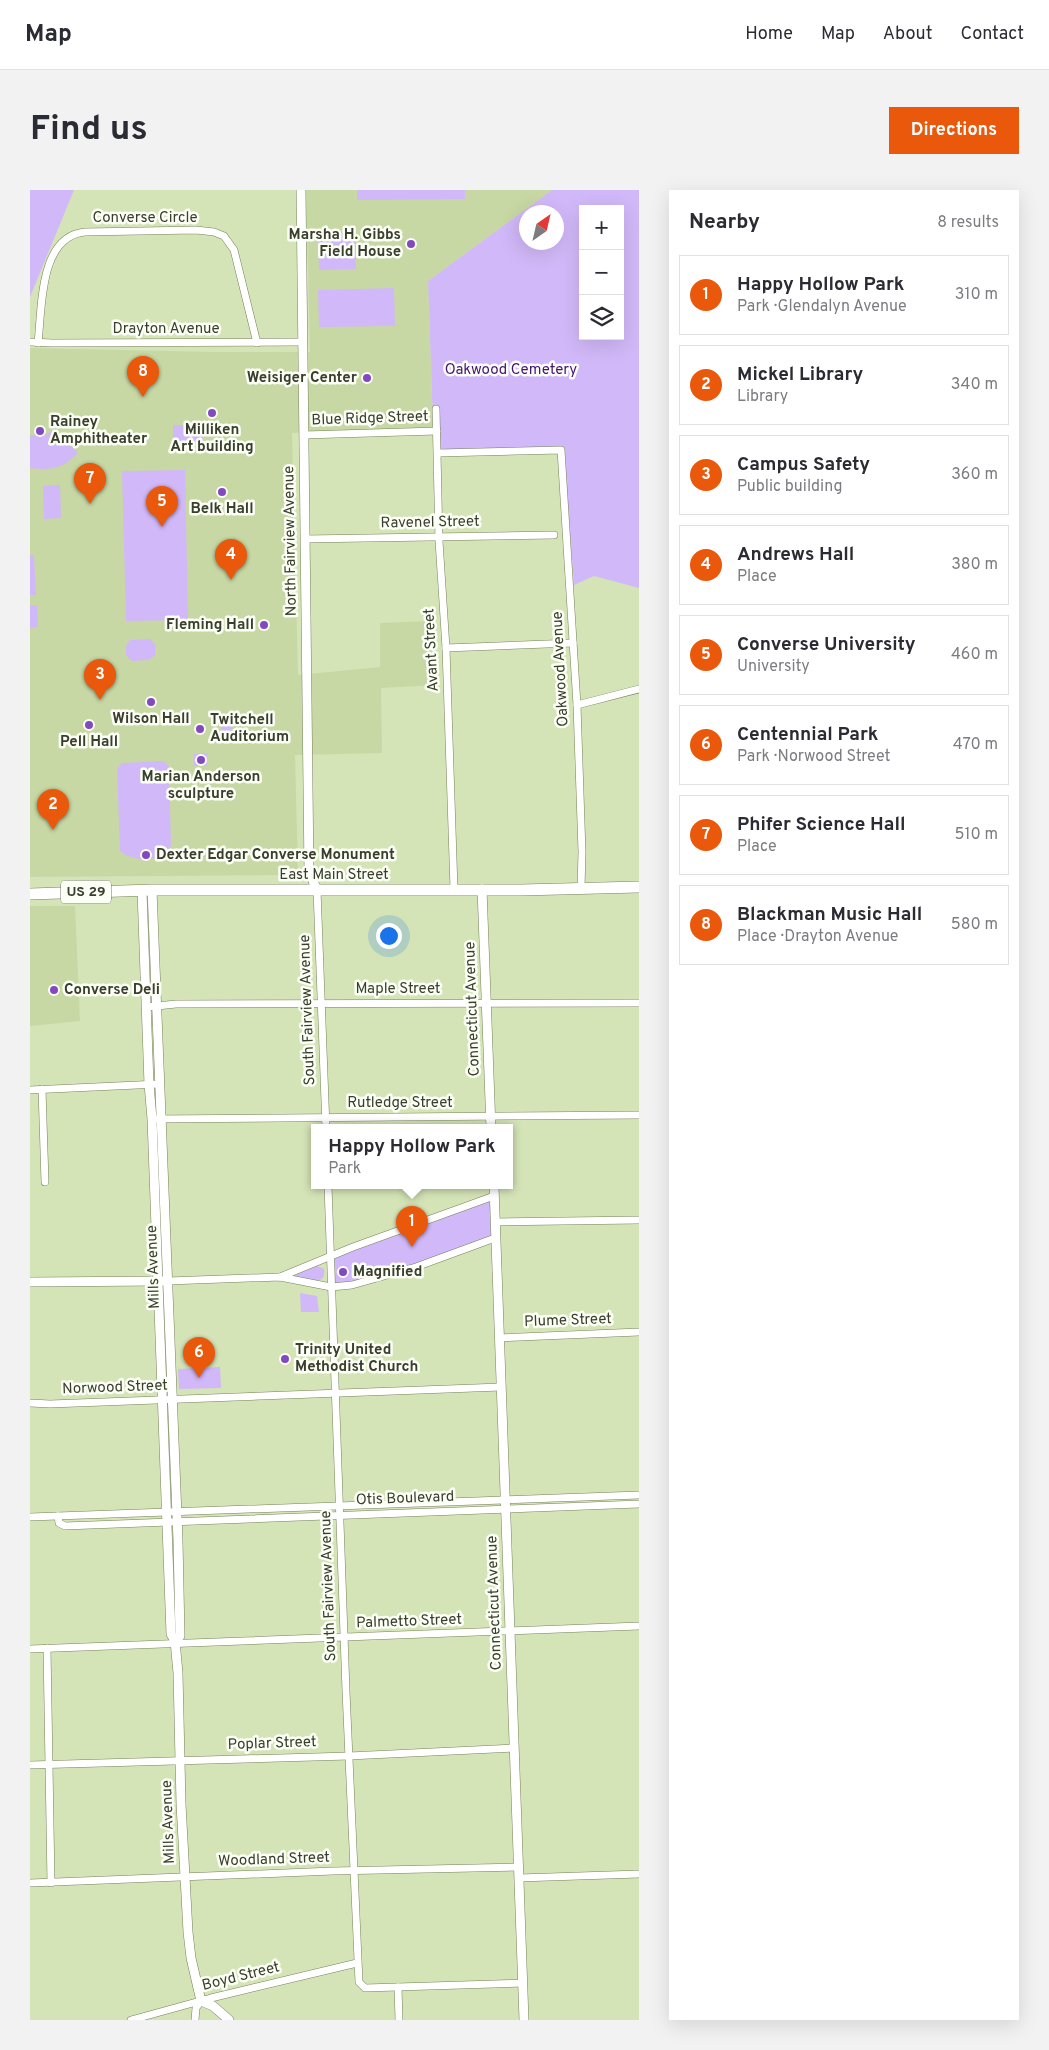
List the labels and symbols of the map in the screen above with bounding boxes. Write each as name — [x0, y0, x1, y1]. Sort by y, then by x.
north arrow — [519, 205, 564, 250]
street label: Converse Circle — [93, 209, 197, 228]
place label: Marsha H. Gibbs Field House — [289, 226, 401, 262]
marker: Marsha H. Gibbs Field House — [405, 238, 417, 250]
street label: Drayton Avenue — [112, 320, 220, 339]
pin: 8 — [127, 356, 159, 397]
park label: Oakwood Cemetery — [445, 361, 577, 380]
place label: Weisiger Center — [247, 369, 358, 388]
marker: Weisiger Center — [361, 372, 373, 384]
marker: Milliken Art building — [206, 407, 218, 419]
street label: Blue Ridge Street — [311, 407, 429, 431]
place label: Rainey Amphitheater — [50, 413, 148, 449]
place label: Milliken Art building — [170, 421, 254, 457]
marker: Rainey Amphitheater — [34, 425, 46, 437]
pin: 7 — [74, 463, 106, 504]
street label: North Fairview Avenue — [280, 466, 302, 616]
pin: 5 — [146, 486, 178, 527]
marker: Belk Hall — [216, 486, 228, 498]
place label: Belk Hall — [190, 500, 254, 519]
street label: Ravenel Street — [380, 513, 480, 533]
pin: 4 — [215, 539, 247, 580]
street label: Avant Street — [420, 608, 444, 692]
street label: Oakwood Avenue — [548, 611, 574, 727]
place label: Fleming Hall — [166, 616, 254, 635]
marker: Fleming Hall — [258, 619, 270, 631]
pin: 3 — [84, 659, 116, 700]
marker: Wilson Hall — [145, 696, 157, 708]
place label: Wilson Hall — [112, 710, 190, 729]
place label: Twitchell Auditorium — [210, 711, 289, 747]
marker: Pell Hall — [83, 719, 95, 731]
marker: Twitchell Auditorium — [194, 723, 206, 735]
place label: Pell Hall — [60, 733, 118, 752]
marker: Marian Anderson sculpture — [195, 754, 207, 766]
place label: Marian Anderson sculpture — [142, 768, 260, 804]
pin: 2 — [37, 789, 69, 830]
place label: Dexter Edgar Converse Monument — [156, 846, 395, 865]
marker: Dexter Edgar Converse Monument — [140, 849, 152, 861]
street label: East Main Street — [279, 866, 389, 885]
road number: US 29 — [61, 880, 111, 904]
your location — [376, 923, 402, 949]
street label: South Fairview Avenue — [296, 934, 320, 1086]
street label: Connecticut Avenue — [461, 941, 485, 1077]
street label: Maple Street — [356, 980, 441, 999]
place label: Converse Deli — [64, 981, 160, 1000]
marker: Converse Deli — [48, 984, 60, 996]
street label: Rutledge Street — [347, 1094, 453, 1113]
pin: 1 — [396, 1206, 428, 1247]
street label: Mills Avenue — [143, 1225, 165, 1309]
place label: Magnified — [353, 1263, 422, 1282]
marker: Magnified — [337, 1266, 349, 1278]
street label: Plume Street — [524, 1310, 612, 1332]
pin: 6 — [183, 1337, 215, 1378]
place label: Trinity United Methodist Church — [295, 1341, 418, 1377]
marker: Trinity United Methodist Church — [279, 1353, 291, 1365]
street label: Norwood Street — [62, 1377, 168, 1399]
street label: Otis Boulevard — [355, 1488, 455, 1510]
street label: South Fairview Avenue — [317, 1510, 341, 1662]
street label: Connecticut Avenue — [483, 1535, 507, 1671]
street label: Palmetto Street — [356, 1611, 462, 1633]
street label: Poplar Street — [227, 1733, 317, 1755]
street label: Mills Avenue — [158, 1780, 180, 1864]
street label: Woodland Street — [218, 1849, 330, 1871]
street label: Boyd Street — [200, 1958, 282, 1996]

